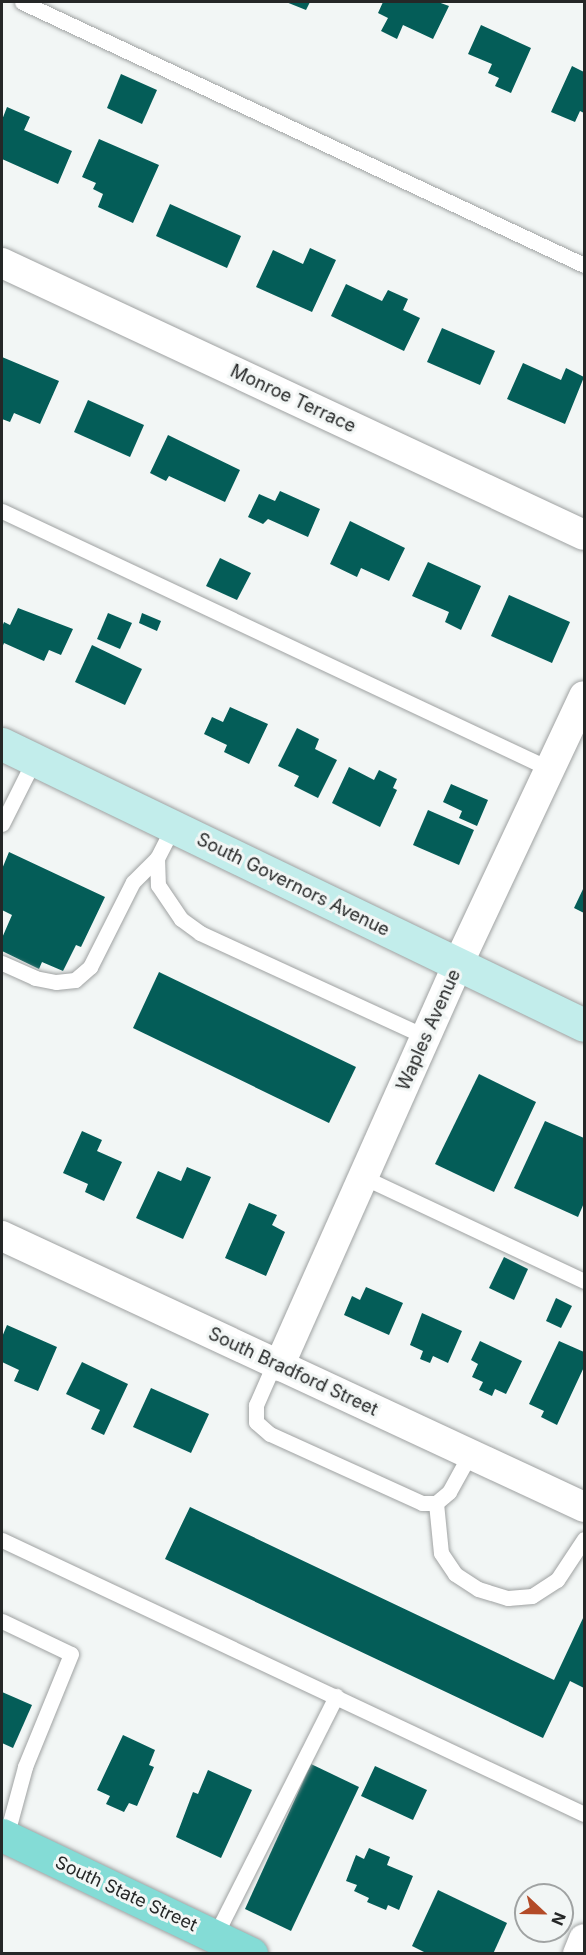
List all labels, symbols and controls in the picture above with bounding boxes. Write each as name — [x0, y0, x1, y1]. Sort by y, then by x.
street label: Monroe Terrace — [227, 360, 359, 438]
street label: South Governors Avenue — [193, 829, 393, 941]
street label: Waples Avenue — [393, 966, 465, 1094]
street label: South Bradford Street — [205, 1323, 381, 1421]
street label: South State Street — [52, 1852, 200, 1936]
north arrow — [514, 1883, 574, 1943]
text: N — [547, 1910, 570, 1928]

